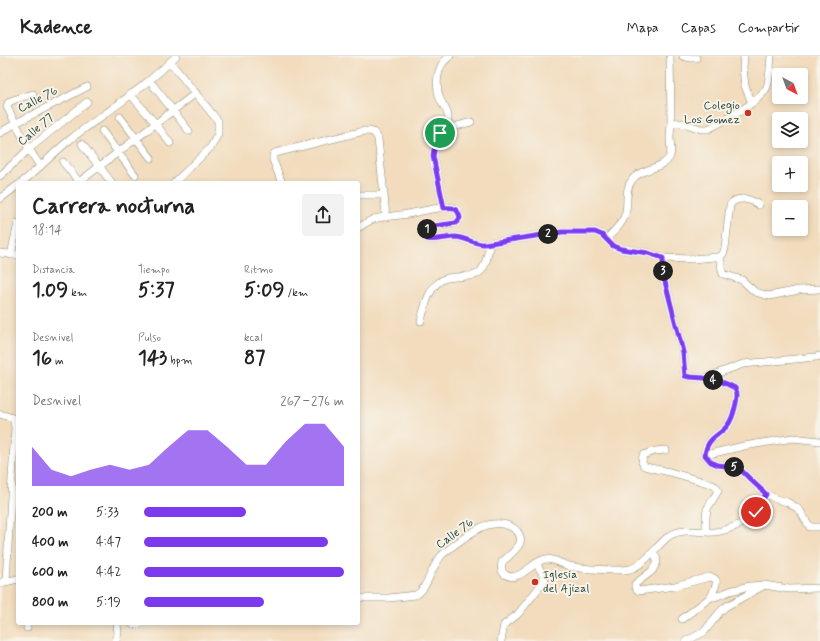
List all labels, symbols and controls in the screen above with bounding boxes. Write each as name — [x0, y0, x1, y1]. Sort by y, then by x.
text: Kadence — [20, 15, 92, 40]
text: Mapa — [627, 19, 659, 37]
text: Capas — [681, 19, 716, 37]
text: Compartir — [738, 19, 800, 37]
north arrow — [772, 68, 808, 104]
map controls — [772, 68, 808, 236]
street label: Calle 76 — [15, 83, 61, 117]
place label: Colegio Los Gomez — [684, 98, 741, 128]
marker: Colegio Los Gomez — [743, 108, 753, 118]
street label: Calle 77 — [15, 110, 57, 150]
button: layers — [772, 112, 808, 148]
pin — [423, 116, 457, 150]
icon: arrive — [429, 122, 451, 144]
button: + — [772, 156, 808, 192]
text: Carrera nocturna — [32, 193, 195, 221]
button: share — [302, 194, 344, 236]
button: − — [772, 200, 808, 236]
pin: 1 — [417, 219, 437, 239]
text: 18:14 — [32, 222, 62, 239]
text: 1 — [425, 222, 429, 236]
pin: 2 — [538, 224, 558, 244]
text: 2 — [545, 227, 551, 241]
pin: 3 — [653, 261, 673, 281]
text: Distancia — [32, 263, 75, 277]
text: Tiempo — [138, 263, 170, 277]
text: Ritmo — [244, 263, 273, 277]
text: 3 — [661, 264, 665, 278]
text: 1.09 — [32, 277, 68, 304]
text: 5:37 — [138, 277, 174, 304]
text: 5:09 — [244, 277, 284, 304]
text: km — [68, 286, 87, 300]
text: /km — [284, 286, 308, 300]
text: Desnivel — [32, 331, 74, 345]
text: Pulso — [138, 331, 161, 345]
text: kcal — [244, 331, 262, 345]
text: 16 — [32, 345, 52, 372]
text: 143 — [138, 345, 167, 372]
text: 87 — [244, 345, 265, 372]
text: m — [52, 354, 64, 368]
text: bpm — [167, 354, 192, 368]
pin: 4 — [703, 370, 723, 390]
text: 4 — [710, 373, 716, 387]
text: Desnivel — [32, 393, 81, 410]
text: 267–276 m — [280, 393, 344, 410]
pin: 5 — [724, 457, 744, 477]
text: 5 — [731, 460, 737, 474]
pin — [739, 495, 773, 529]
icon: check — [745, 501, 767, 523]
text: 200 m — [32, 504, 67, 521]
text: 5:33 — [96, 504, 119, 521]
street label: Calle 76 — [433, 515, 477, 553]
text: 400 m — [32, 534, 69, 551]
text: 4:47 — [96, 534, 121, 551]
text: 600 m — [32, 564, 68, 581]
text: 4:42 — [96, 564, 121, 581]
place label: Iglesia del Ajizal — [543, 567, 589, 597]
marker: Iglesia del Ajizal — [530, 577, 540, 587]
text: 800 m — [32, 594, 68, 611]
text: 5:19 — [96, 594, 121, 611]

